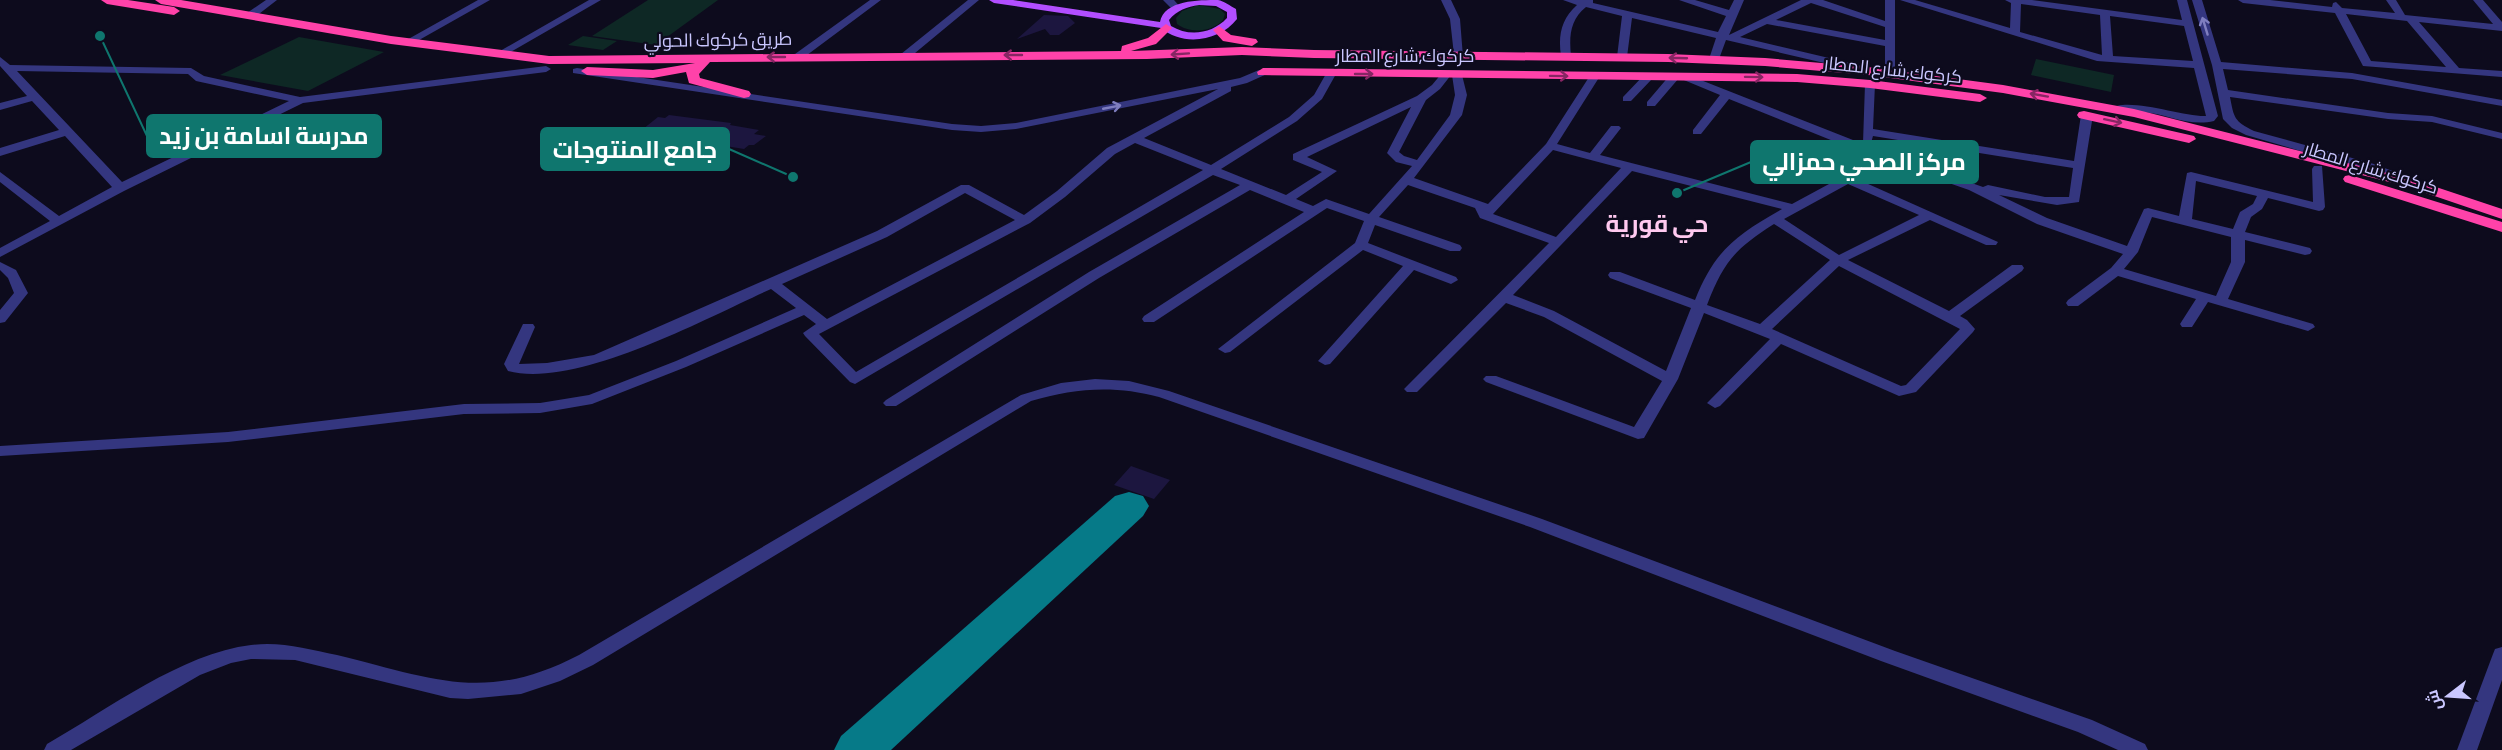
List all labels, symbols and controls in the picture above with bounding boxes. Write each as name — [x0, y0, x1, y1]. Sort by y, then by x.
one-way arrow — [2199, 17, 2210, 36]
street label: طريق كركوك الحولي — [643, 29, 793, 55]
street label: كركوك,شارع المطار — [1334, 46, 1475, 68]
one-way arrow — [1171, 48, 1191, 59]
one-way arrow — [1004, 49, 1024, 61]
one-way arrow — [767, 51, 787, 63]
one-way arrow — [1669, 52, 1689, 64]
street label: كركوك,شارع المطار — [1822, 53, 1963, 89]
one-way arrow — [1353, 68, 1373, 80]
one-way arrow — [1548, 70, 1568, 82]
one-way arrow — [1743, 71, 1763, 83]
one-way arrow — [2030, 89, 2049, 100]
one-way arrow — [1101, 101, 1121, 112]
callout: مدرسة اسامة بن زيد — [147, 115, 381, 157]
one-way arrow — [2103, 116, 2123, 127]
text: مدرسة اسامة بن زيد — [159, 122, 369, 151]
callout: جامع المنتوجات — [541, 128, 729, 170]
text: جامع المنتوجات — [553, 136, 717, 166]
street label: كركوك,شارع المطار — [2300, 138, 2440, 200]
callout: مركز الصحي حمزالي — [1751, 141, 1978, 183]
text: مركز الصحي حمزالي — [1762, 148, 1966, 181]
district label: حي قورية — [1606, 210, 1708, 243]
north arrow — [2418, 666, 2478, 726]
text: ش — [2423, 687, 2447, 713]

